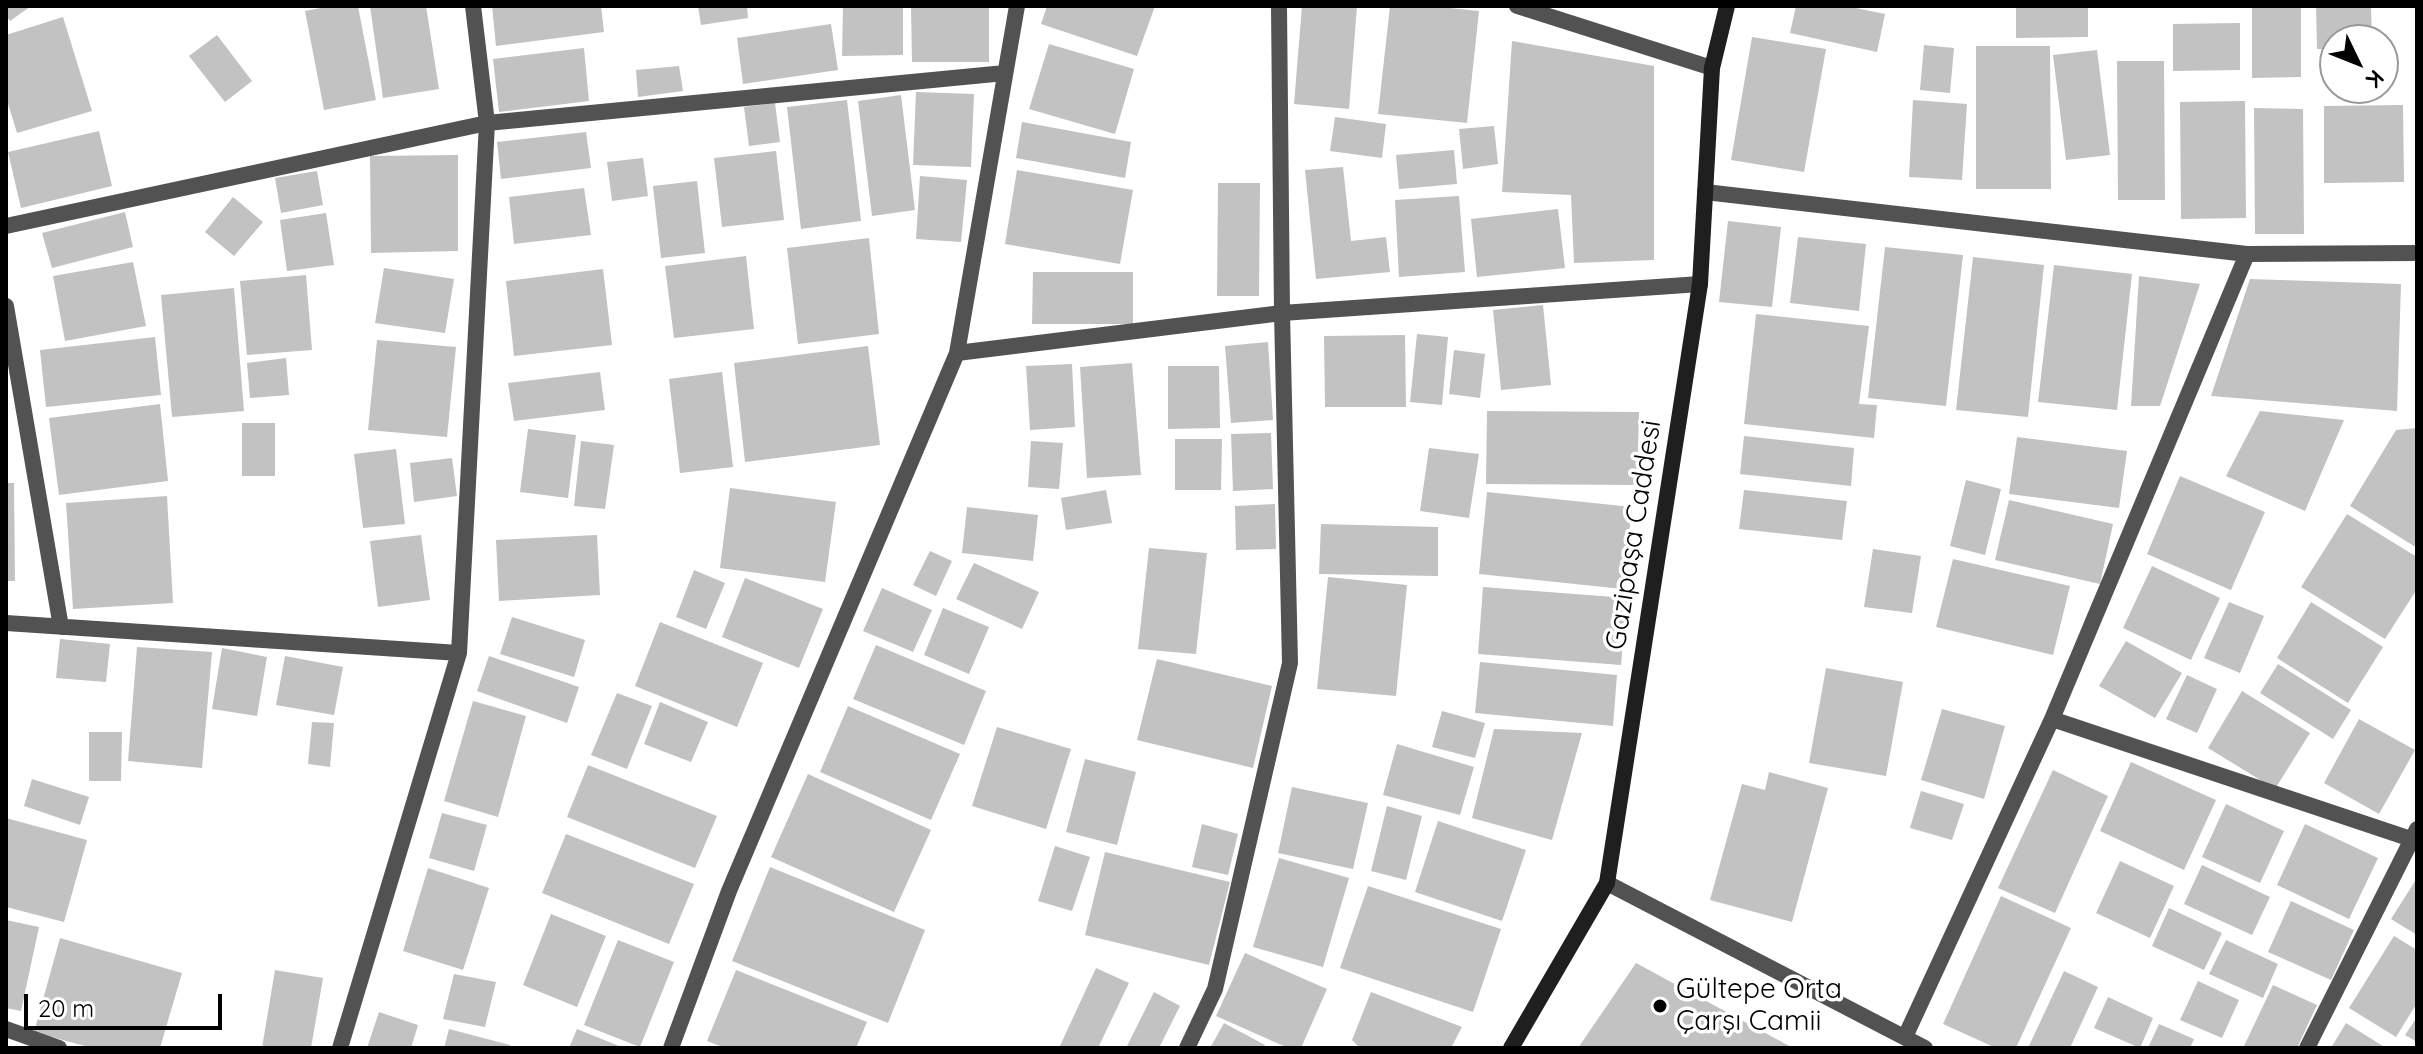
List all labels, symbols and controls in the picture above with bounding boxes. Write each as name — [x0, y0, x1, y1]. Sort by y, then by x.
north arrow — [2319, 24, 2399, 104]
text: K — [2360, 64, 2390, 94]
street label: Gazipaşa Caddesi — [1599, 418, 1669, 652]
place label: Gültepe Orta Çarşı Camii — [1676, 973, 1842, 1039]
scale bar — [28, 978, 226, 1028]
text: 20 m — [38, 993, 94, 1023]
marker: Gültepe Orta Çarşı Camii — [1651, 997, 1669, 1015]

